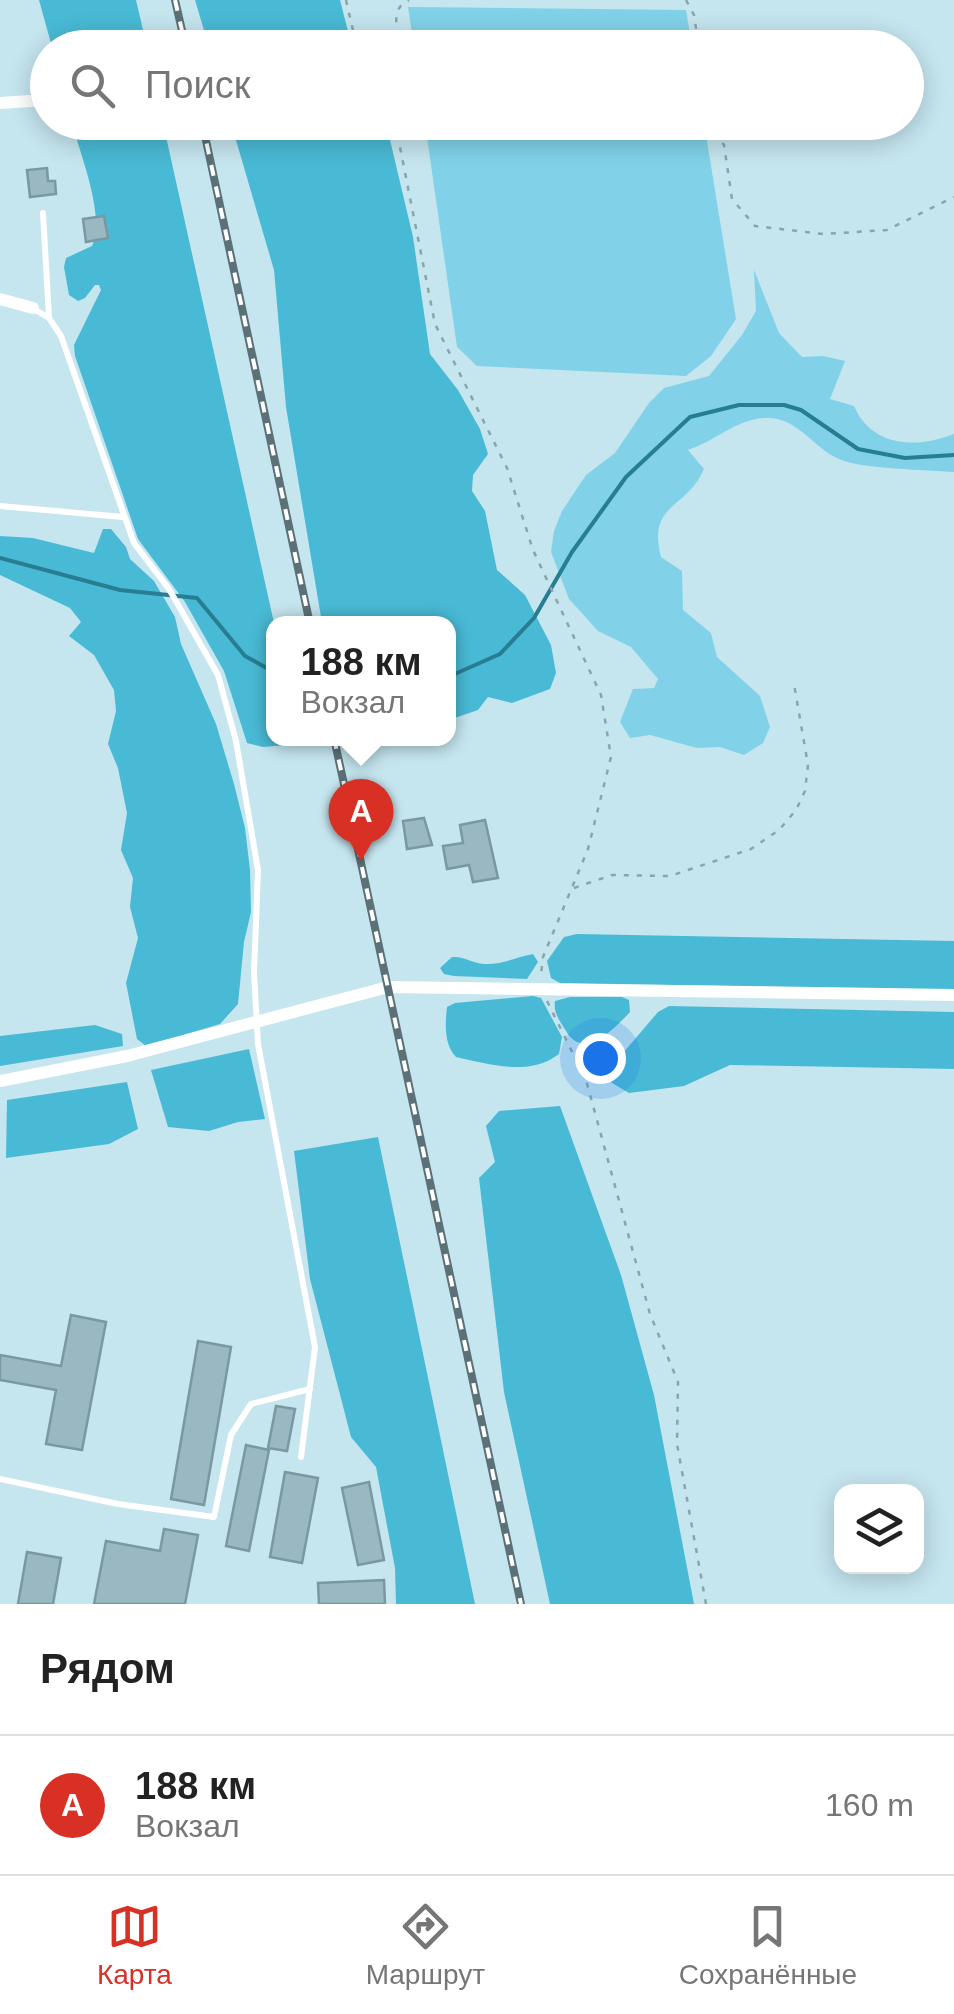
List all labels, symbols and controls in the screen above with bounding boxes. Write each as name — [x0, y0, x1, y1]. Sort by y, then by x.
search box — [30, 30, 924, 140]
icon: search — [65, 58, 120, 113]
text: Поиск — [145, 64, 250, 106]
popup — [266, 616, 456, 746]
text: 188 км — [300, 641, 422, 683]
text: Вокзал — [300, 684, 405, 720]
pin: A — [328, 778, 394, 861]
your location — [575, 1033, 626, 1084]
map controls — [834, 1484, 924, 1574]
button: layers — [834, 1484, 924, 1574]
text: Рядом — [40, 1645, 175, 1692]
text: 188 км — [135, 1765, 256, 1807]
text: A — [61, 1787, 84, 1823]
text: 160 m — [825, 1787, 914, 1823]
text: Вокзал — [135, 1808, 240, 1844]
tab: Карта — [97, 1899, 172, 1991]
tab: Маршрут — [366, 1899, 485, 1991]
tab: Сохранённые — [679, 1899, 857, 1991]

